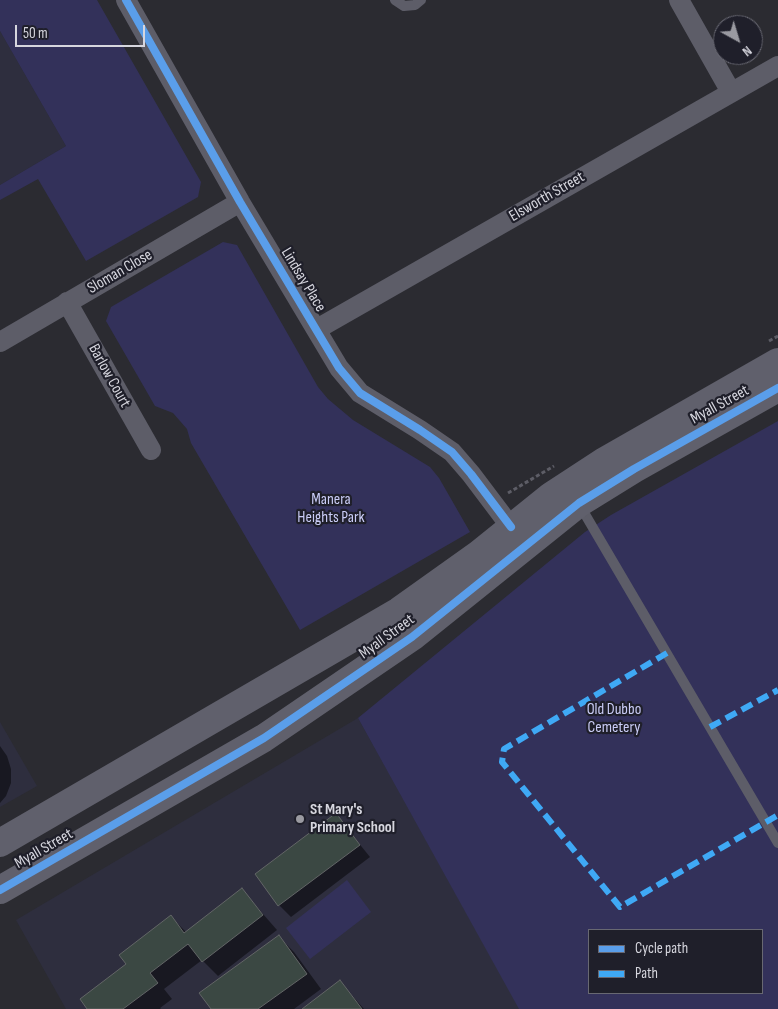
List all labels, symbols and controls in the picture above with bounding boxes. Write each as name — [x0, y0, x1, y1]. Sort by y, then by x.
scale bar — [18, 15, 148, 47]
north arrow — [713, 15, 763, 65]
text: 50 m — [23, 24, 48, 43]
text: N — [739, 42, 755, 60]
street label: Elsworth Street — [506, 168, 588, 226]
street label: Lindsay Place — [276, 244, 330, 316]
street label: Sloman Close — [84, 246, 156, 298]
street label: Barlow Court — [84, 341, 134, 411]
street label: Myall Street — [687, 381, 753, 429]
park label: Manera Heights Park — [297, 490, 365, 528]
street label: Myall Street — [356, 610, 418, 664]
park label: Old Dubbo Cemetery — [587, 700, 641, 738]
place label: St Mary's Primary School — [310, 800, 395, 838]
marker: St Mary's Primary School — [294, 813, 306, 825]
street label: Myall Street — [12, 825, 76, 873]
legend — [588, 929, 763, 994]
text: Cycle path — [635, 939, 688, 958]
text: Path — [635, 964, 658, 983]

